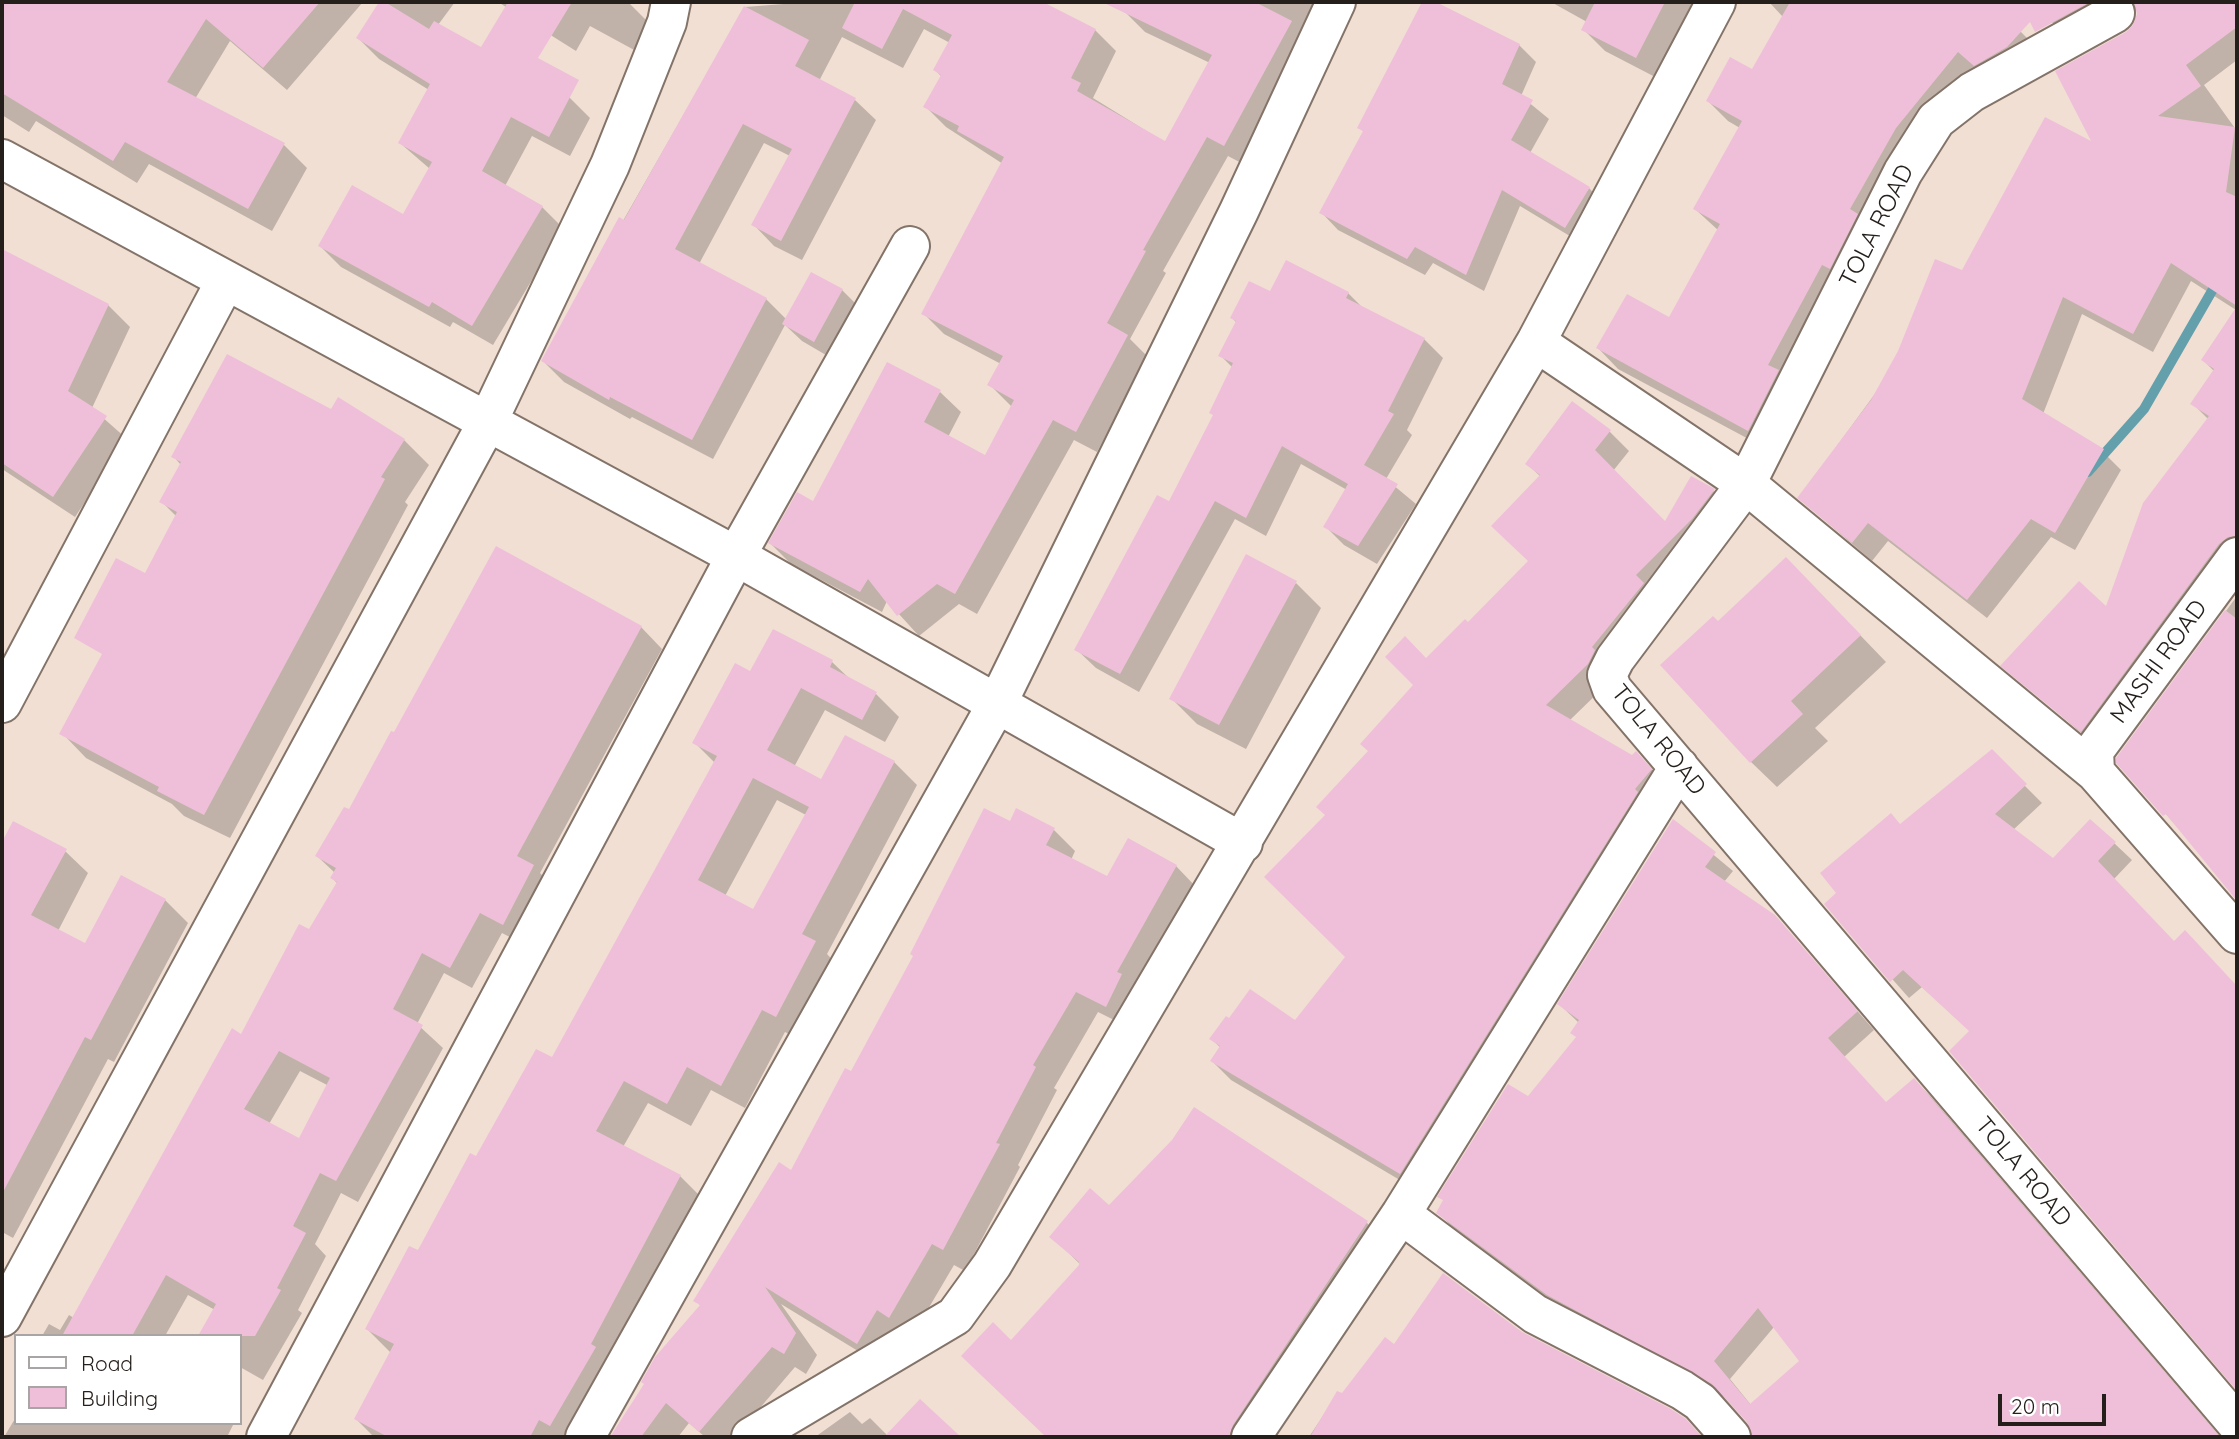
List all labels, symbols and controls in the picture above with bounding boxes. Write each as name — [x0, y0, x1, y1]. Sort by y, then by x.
street label: TOLA ROAD — [1834, 160, 1920, 292]
street label: MASHI ROAD — [2105, 595, 2213, 729]
street label: TOLA ROAD — [1605, 679, 1711, 801]
street label: TOLA ROAD — [1969, 1111, 2077, 1233]
legend — [14, 1334, 242, 1425]
text: Road — [81, 1350, 133, 1376]
scale bar — [2001, 1380, 2110, 1424]
text: Building — [81, 1385, 158, 1411]
text: 20 m — [2011, 1393, 2060, 1419]

